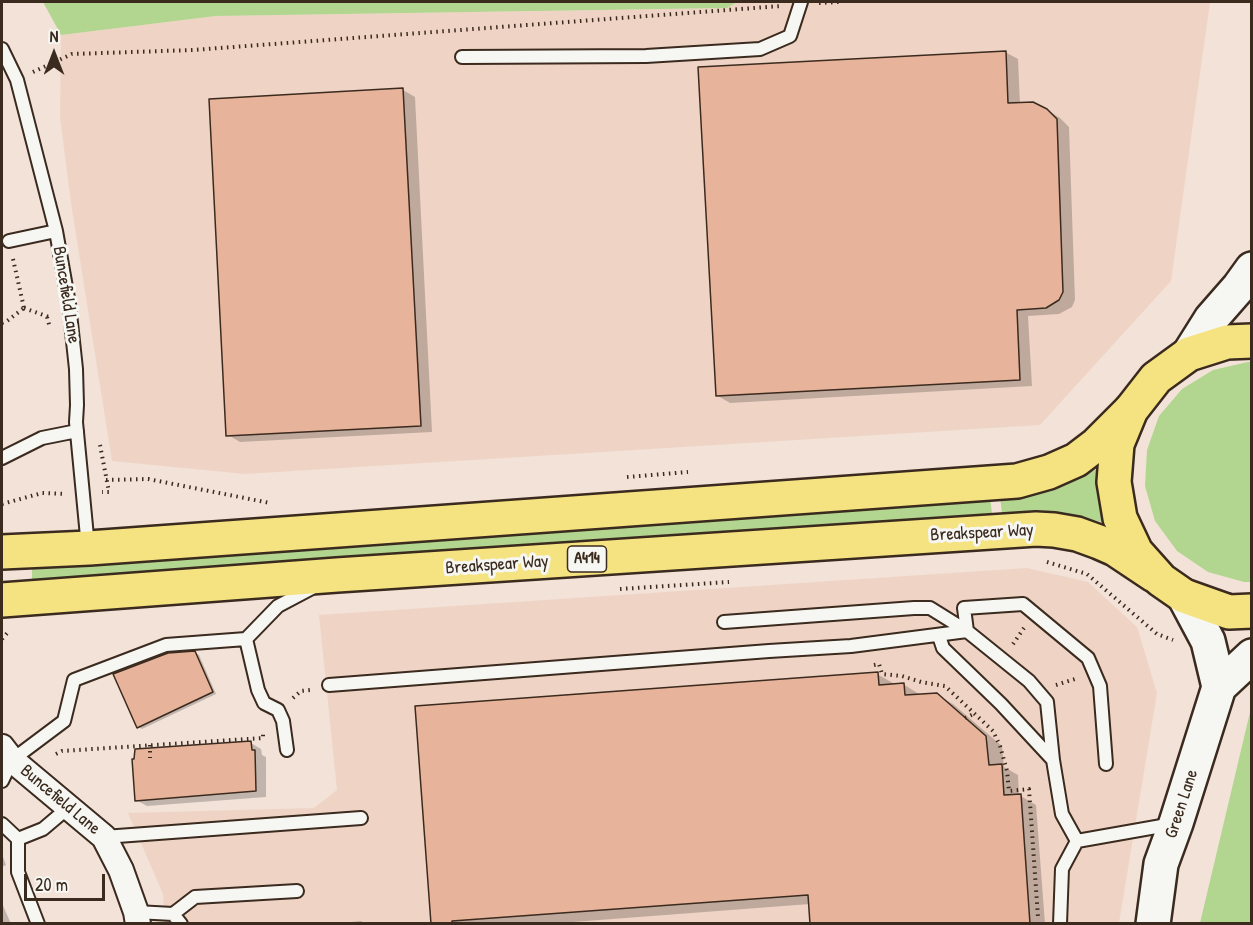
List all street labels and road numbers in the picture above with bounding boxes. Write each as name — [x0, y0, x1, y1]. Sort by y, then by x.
street label: Buncefield Lane — [48, 245, 84, 345]
street label: Breakspear Way — [930, 520, 1034, 546]
road number: A414 — [568, 546, 606, 572]
street label: Breakspear Way — [445, 551, 549, 579]
street label: Buncefield Lane — [16, 760, 104, 840]
street label: Green Lane — [1161, 767, 1203, 841]

